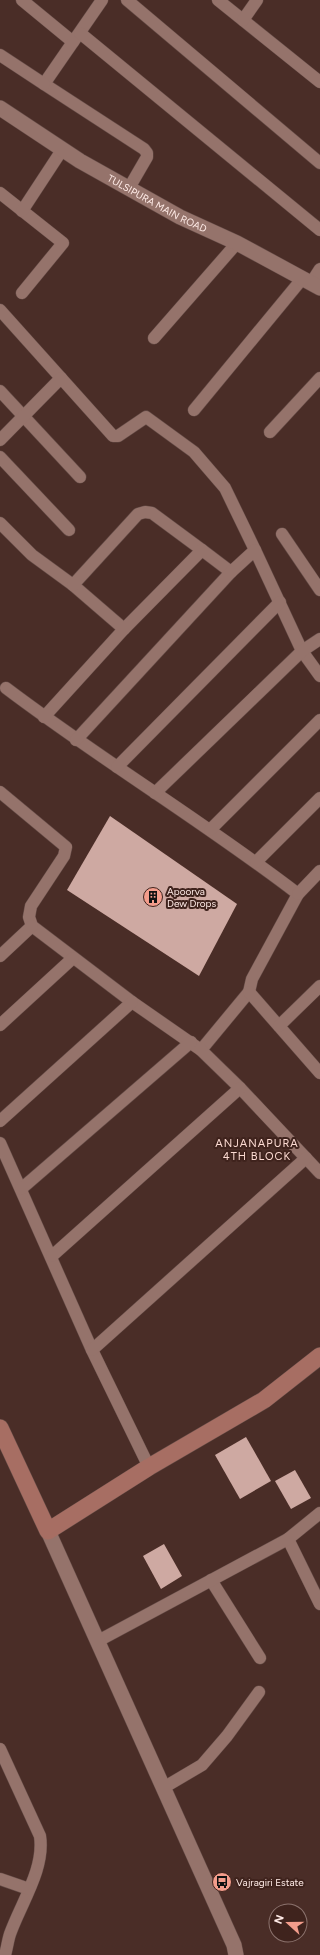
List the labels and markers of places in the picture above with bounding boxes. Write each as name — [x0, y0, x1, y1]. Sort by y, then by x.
place label: Apoorva Dew Drops — [167, 885, 216, 910]
building icon: Apoorva Dew Drops — [142, 886, 164, 908]
bus stop icon: Vajragiri Estate — [211, 1871, 233, 1893]
place label: Vajragiri Estate — [236, 1876, 304, 1889]

